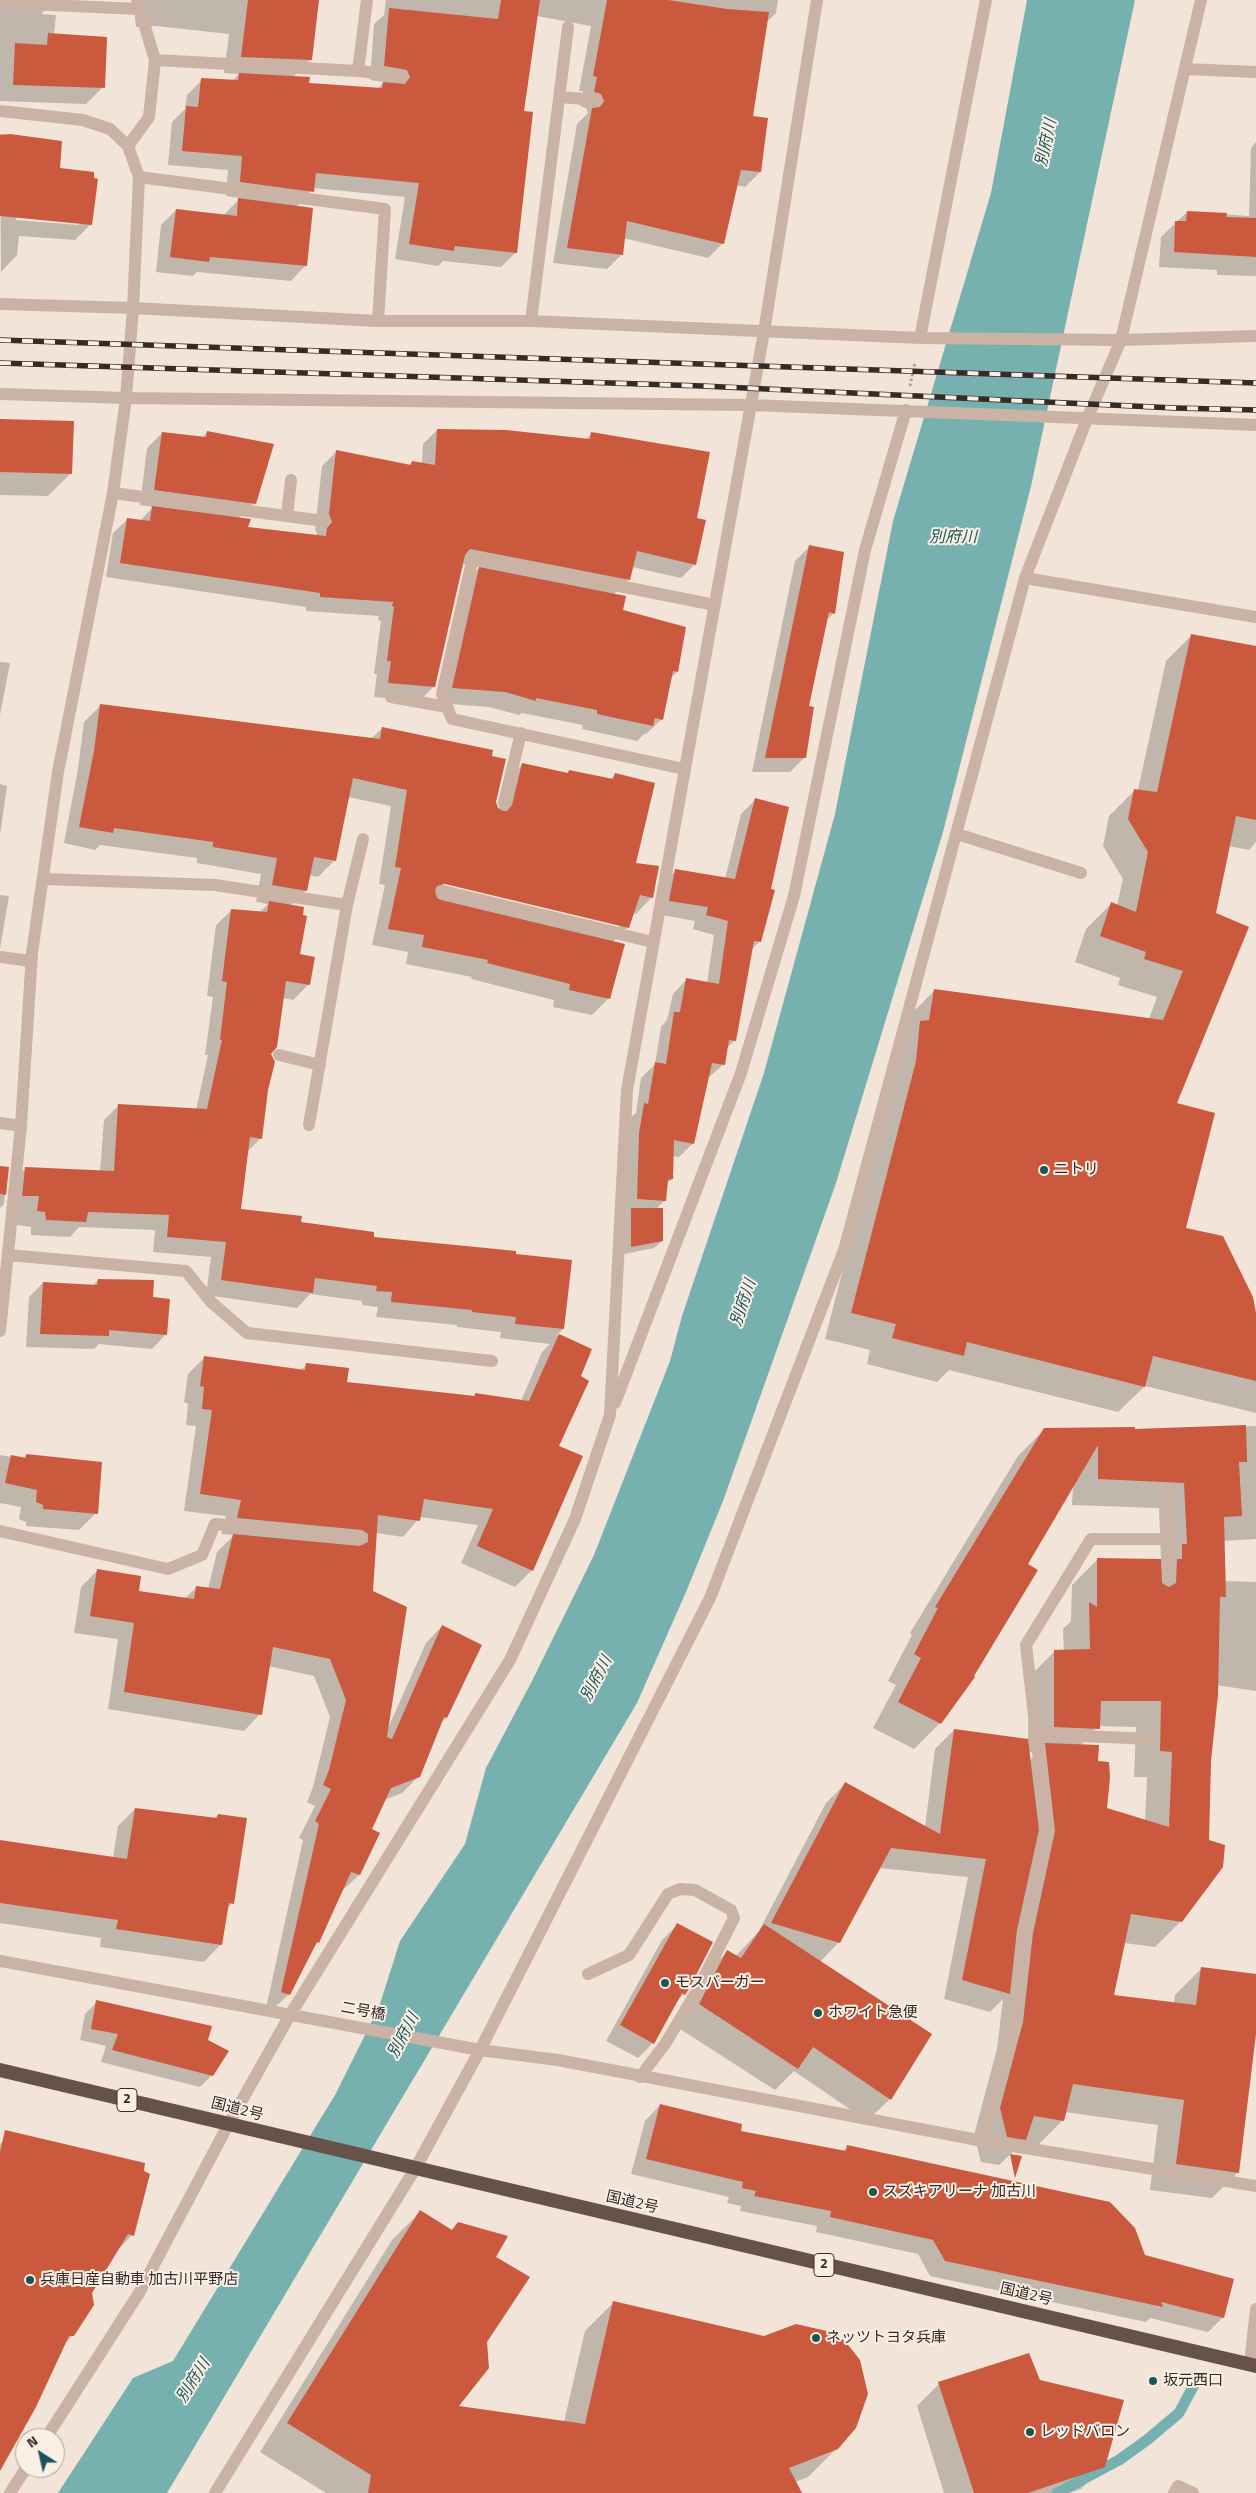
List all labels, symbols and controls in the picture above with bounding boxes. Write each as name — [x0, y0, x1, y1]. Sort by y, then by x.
water label: 別府川 — [1033, 118, 1061, 168]
water label: 別府川 — [929, 528, 977, 548]
place label: ニトリ — [1054, 1161, 1099, 1179]
marker: ニトリ — [1038, 1164, 1050, 1176]
water label: 別府川 — [727, 1277, 761, 1329]
water label: 別府川 — [577, 1653, 617, 1705]
place label: モスバーガー — [675, 1974, 765, 1992]
marker: モスバーガー — [659, 1977, 671, 1989]
street label: 二号橋 — [339, 1999, 387, 2025]
place label: ホワイト急便 — [828, 2004, 918, 2022]
marker: ホワイト急便 — [812, 2007, 824, 2019]
water label: 別府川 — [384, 2010, 424, 2062]
road number: 2 — [117, 2088, 137, 2112]
street label: 国道2号 — [209, 2095, 265, 2125]
place label: スズキアリーナ 加古川 — [883, 2183, 1036, 2201]
marker: スズキアリーナ 加古川 — [867, 2186, 879, 2198]
street label: 国道2号 — [604, 2188, 660, 2218]
road number: 2 — [814, 2254, 834, 2276]
place label: 兵庫日産自動車 加古川平野店 — [40, 2271, 238, 2289]
marker: 兵庫日産自動車 加古川平野店 — [24, 2274, 36, 2286]
street label: 国道2号 — [998, 2280, 1054, 2310]
place label: ネッツトヨタ兵庫 — [826, 2329, 946, 2347]
marker: ネッツトヨタ兵庫 — [810, 2332, 822, 2344]
water label: 別府川 — [173, 2356, 215, 2406]
place label: 坂元西口 — [1163, 2372, 1223, 2390]
marker: 坂元西口 — [1147, 2375, 1159, 2387]
place label: レッドバロン — [1040, 2423, 1130, 2441]
marker: レッドバロン — [1024, 2426, 1036, 2438]
north arrow — [15, 2428, 65, 2478]
text: N — [22, 2430, 42, 2453]

